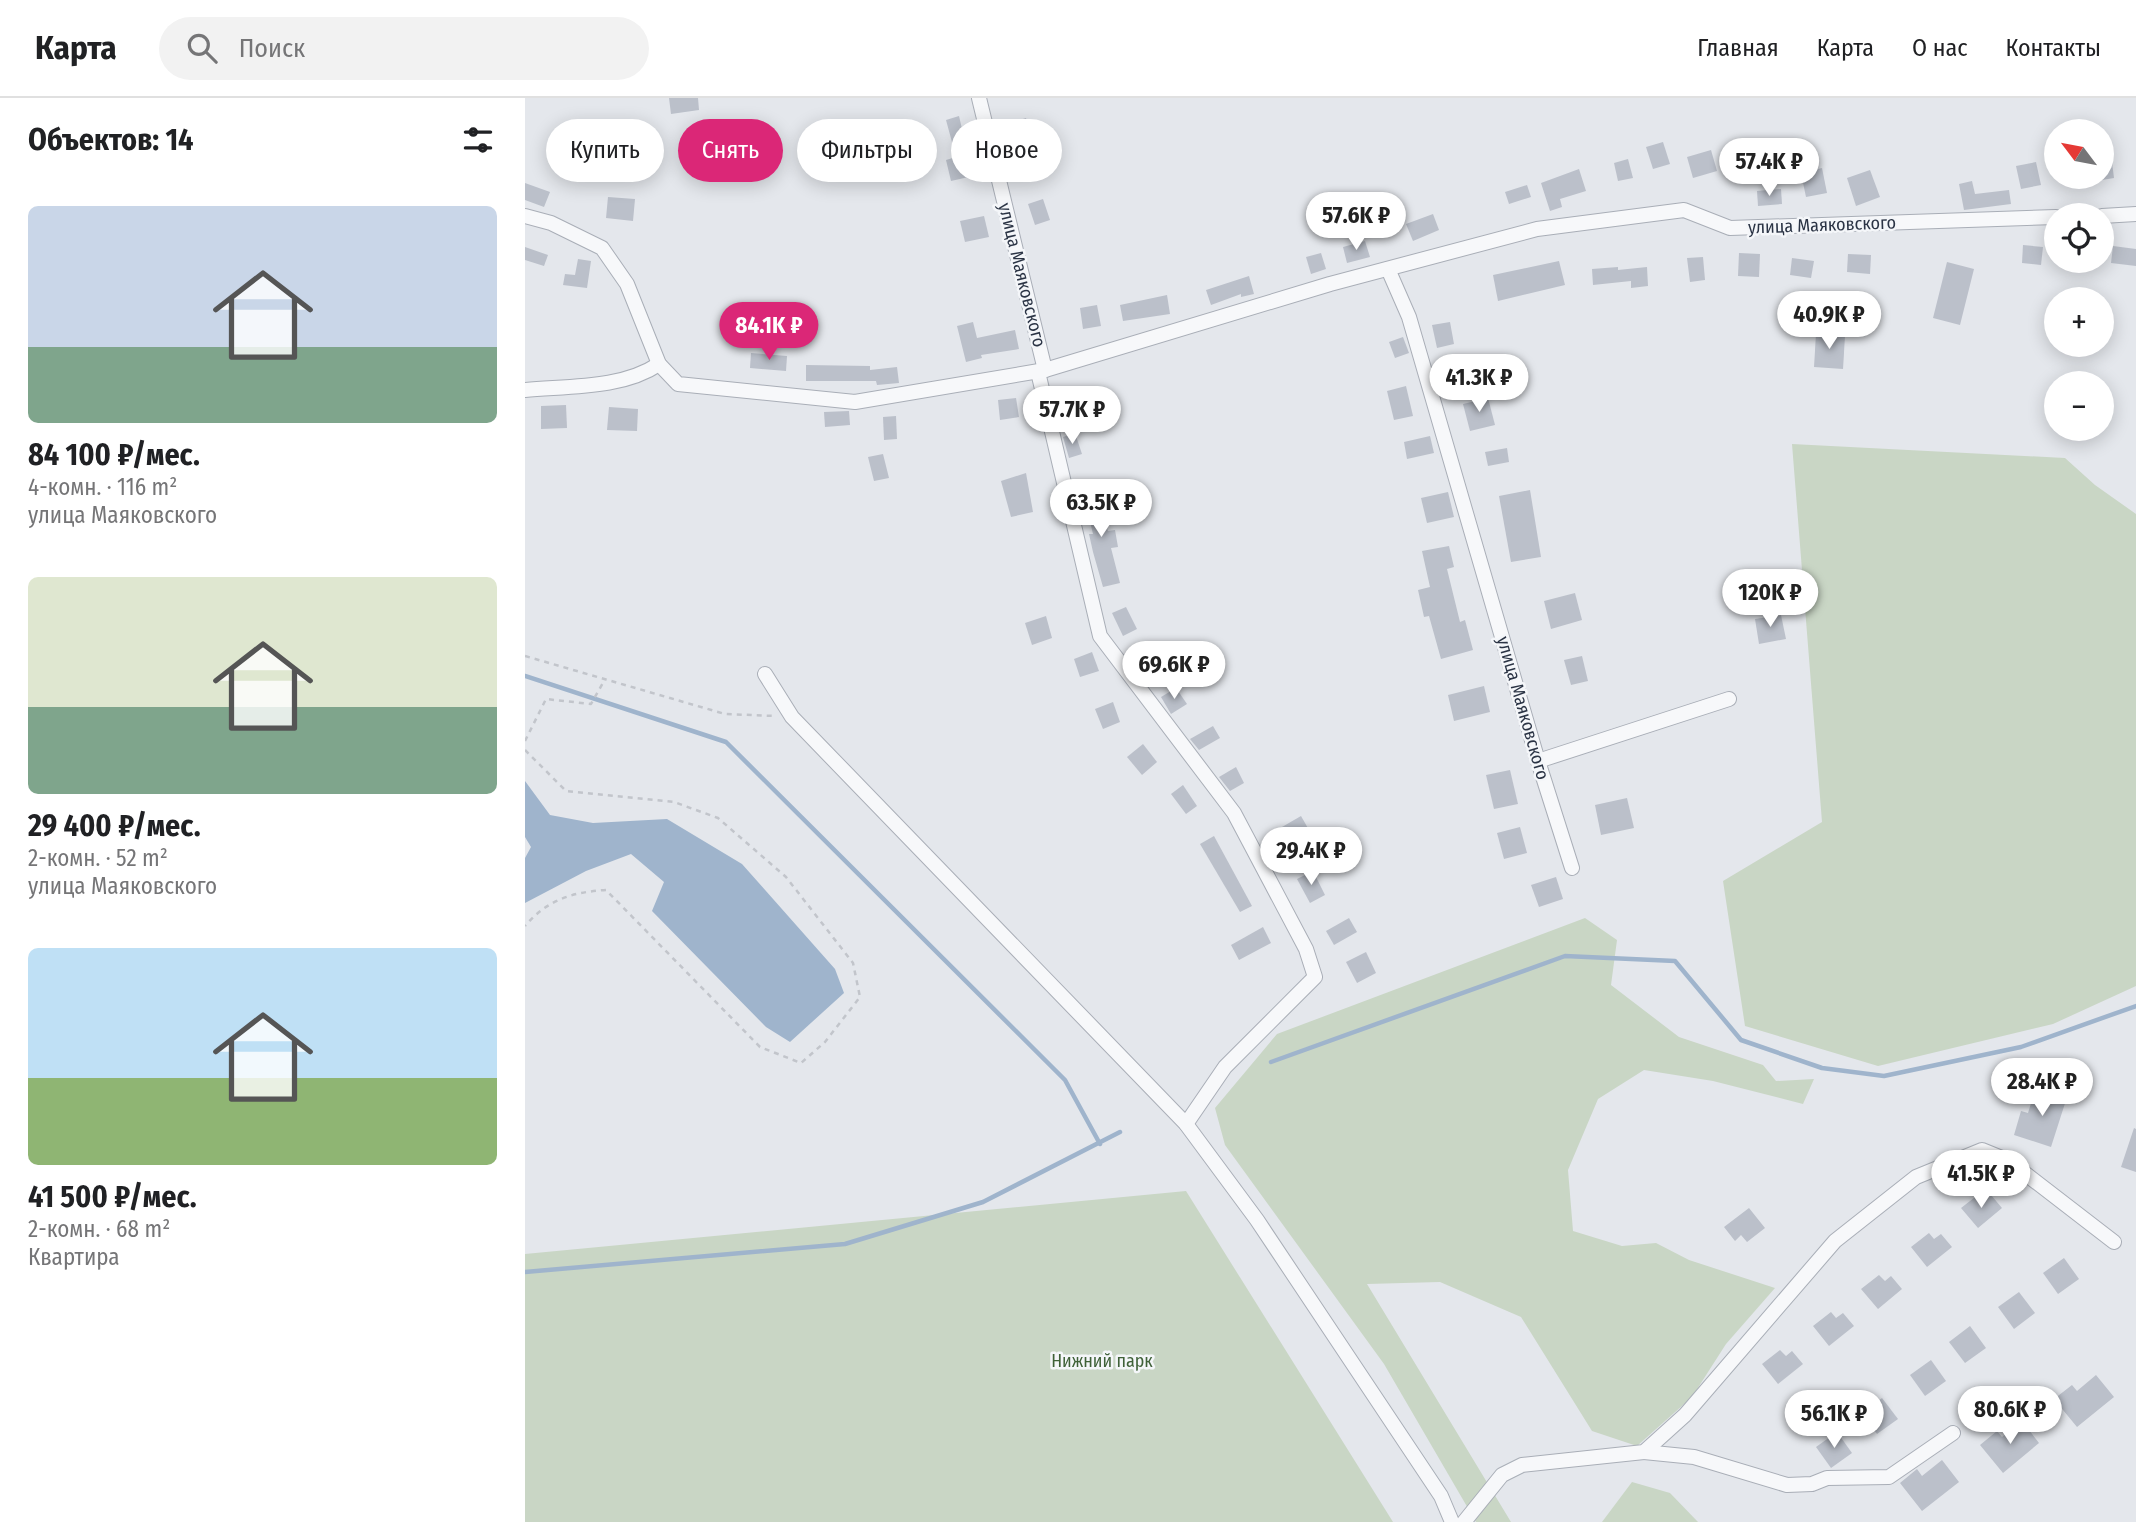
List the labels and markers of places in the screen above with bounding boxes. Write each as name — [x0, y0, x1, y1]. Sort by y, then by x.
pin: 57.4K ₽ — [1704, 139, 1834, 198]
pin: 57.6K ₽ — [1291, 192, 1421, 252]
pin: 40.9K ₽ — [1764, 292, 1894, 351]
pin: 84.1K ₽ — [704, 302, 834, 362]
pin: 41.3K ₽ — [1414, 354, 1544, 414]
pin: 57.7K ₽ — [1007, 386, 1137, 446]
pin: 63.5K ₽ — [1036, 480, 1166, 539]
pin: 120K ₽ — [1713, 570, 1827, 629]
pin: 69.6K ₽ — [1109, 642, 1239, 701]
pin: 29.4K ₽ — [1246, 828, 1376, 887]
pin: 28.4K ₽ — [1977, 1058, 2107, 1118]
pin: 41.5K ₽ — [1916, 1150, 2046, 1210]
pin: 80.6K ₽ — [1945, 1386, 2075, 1446]
pin: 56.1K ₽ — [1769, 1390, 1899, 1450]

